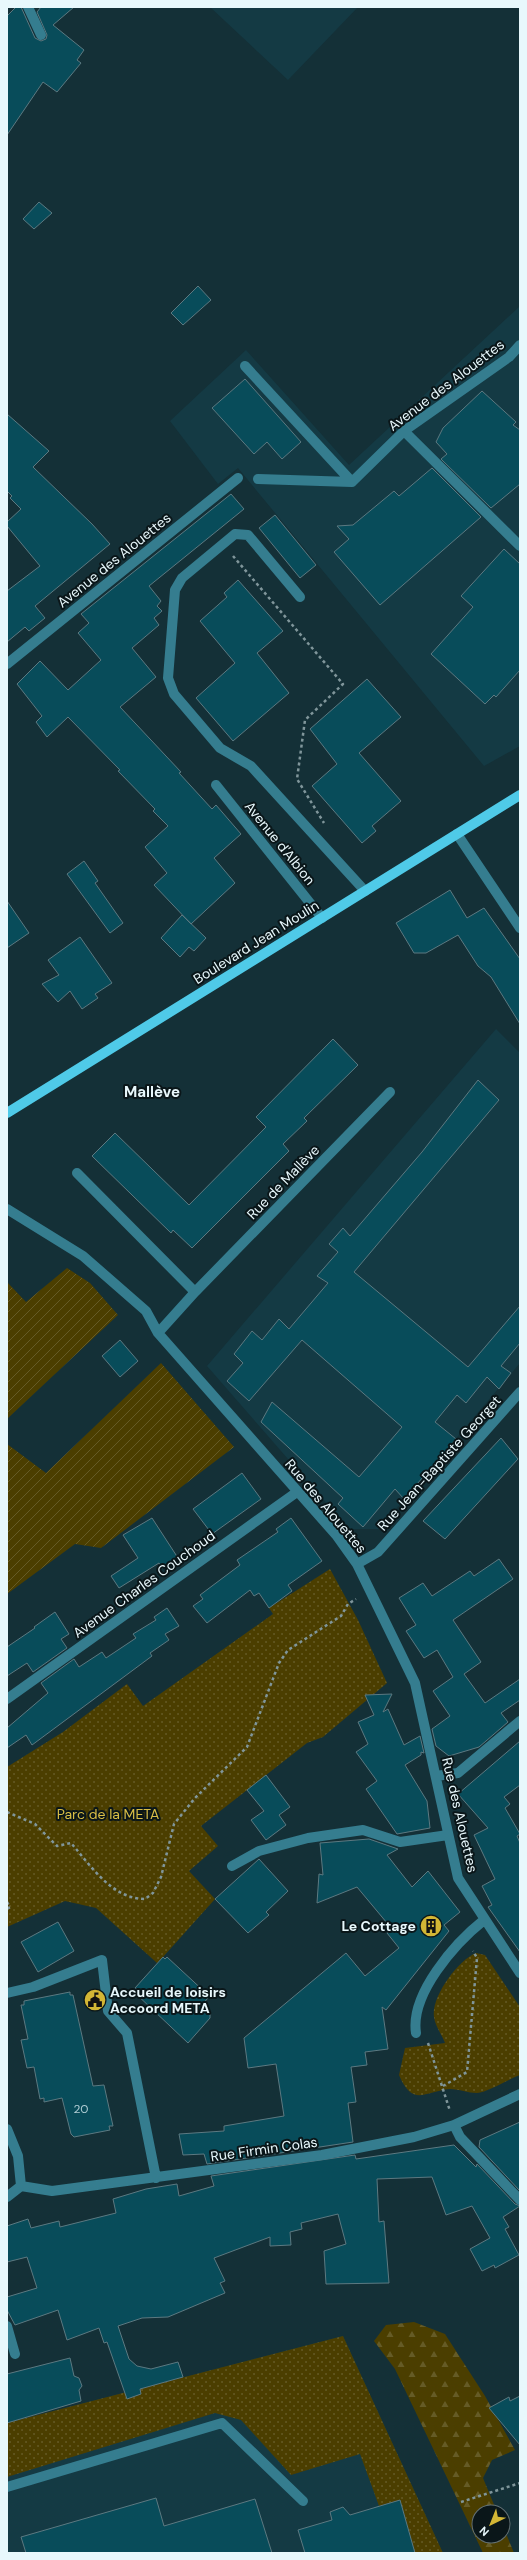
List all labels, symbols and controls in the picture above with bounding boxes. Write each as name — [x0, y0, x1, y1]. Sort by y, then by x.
street label: Avenue des Alouettes — [384, 335, 508, 435]
street label: Avenue des Alouettes — [54, 509, 174, 611]
street label: Avenue d'Albion — [241, 798, 319, 888]
street label: Boulevard Jean Moulin — [190, 896, 322, 988]
district label: Mallève — [124, 1082, 180, 1102]
street label: Rue de Mallève — [243, 1141, 323, 1223]
street label: Rue Jean-Baptiste Georget — [373, 1392, 505, 1534]
street label: Rue des Alouettes — [281, 1455, 371, 1557]
street label: Avenue Charles Couchoud — [69, 1526, 219, 1642]
street label: Rue des Alouettes — [438, 1756, 482, 1874]
park label: Parc de la META — [57, 1805, 159, 1823]
building icon: Le Cottage — [418, 1913, 444, 1939]
place label: Le Cottage — [341, 1917, 416, 1935]
place label: Accueil de loisirs Accoord META — [110, 1983, 226, 2017]
public building icon: Accueil de loisirs Accoord META — [82, 1987, 108, 2013]
house number: 20 — [73, 2101, 89, 2117]
street label: Rue Firmin Colas — [209, 2133, 319, 2165]
north arrow — [471, 2504, 511, 2544]
text: N — [476, 2523, 492, 2539]

